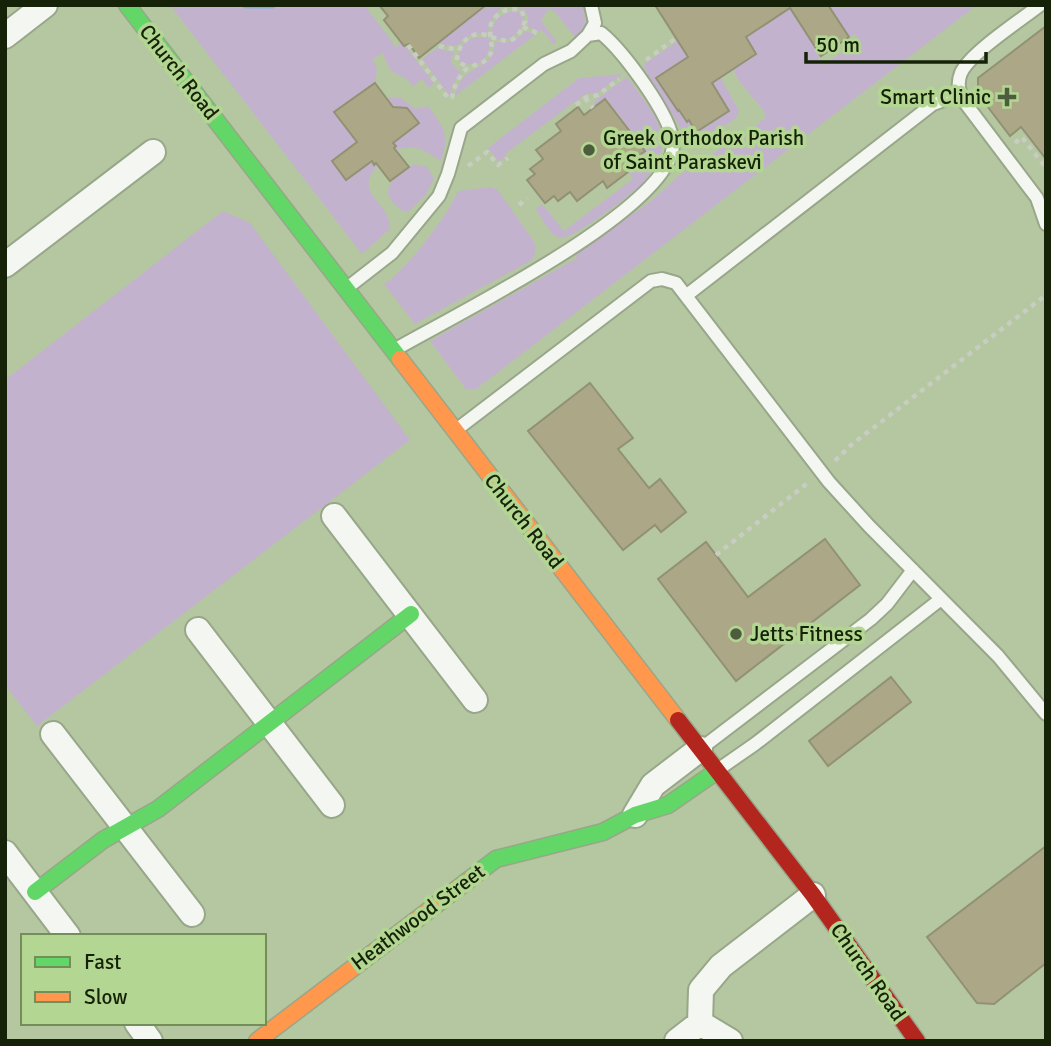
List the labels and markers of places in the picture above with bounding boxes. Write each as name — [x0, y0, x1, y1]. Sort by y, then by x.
place label: Smart Clinic — [880, 84, 991, 110]
marker: Smart Clinic — [997, 87, 1017, 107]
place label: Greek Orthodox Parish of Saint Paraskevi — [603, 125, 804, 175]
marker: Greek Orthodox Parish of Saint Paraskevi — [581, 142, 597, 158]
place label: Jetts Fitness — [750, 621, 863, 647]
marker: Jetts Fitness — [728, 626, 744, 642]

